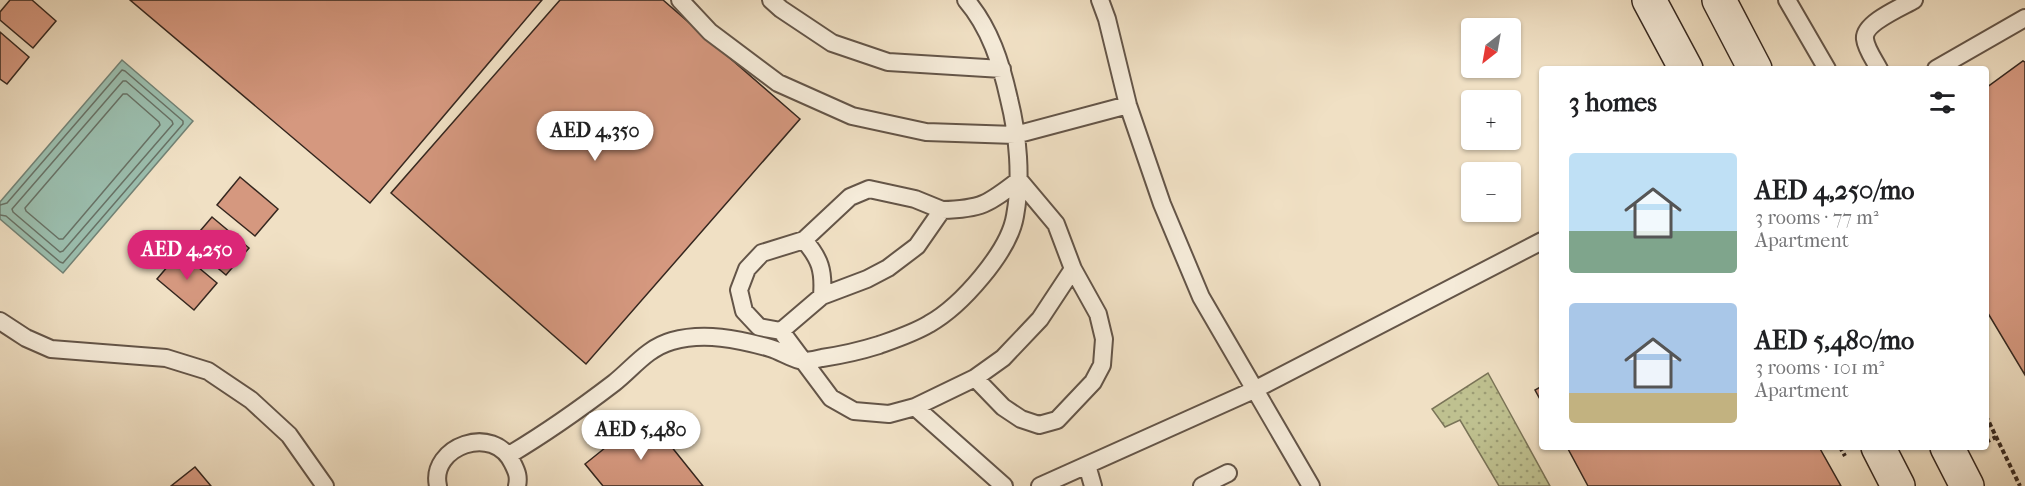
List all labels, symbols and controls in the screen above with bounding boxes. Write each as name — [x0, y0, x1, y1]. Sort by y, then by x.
north arrow — [1461, 18, 1521, 78]
map controls — [1461, 18, 1521, 222]
icon: filters — [1926, 86, 1959, 119]
text: 3 homes — [1569, 87, 1657, 118]
button: + — [1461, 90, 1521, 150]
pin: AED 4,350 — [526, 111, 664, 162]
text: AED 4,350 — [551, 119, 639, 142]
button: − — [1461, 162, 1521, 222]
text: AED 4,250/mo — [1755, 175, 1914, 206]
icon: home — [1617, 177, 1689, 249]
text: 3 rooms · 77 m² — [1755, 206, 1879, 229]
text: Apartment — [1755, 229, 1849, 252]
pin: AED 4,250 — [118, 230, 256, 281]
text: AED 4,250 — [141, 238, 233, 261]
text: AED 5,480/mo — [1755, 325, 1914, 356]
icon: home — [1617, 327, 1689, 399]
text: 3 rooms · 101 m² — [1755, 356, 1884, 379]
text: Apartment — [1755, 379, 1849, 402]
pin: AED 5,480 — [572, 410, 710, 461]
text: AED 5,480 — [596, 418, 686, 441]

